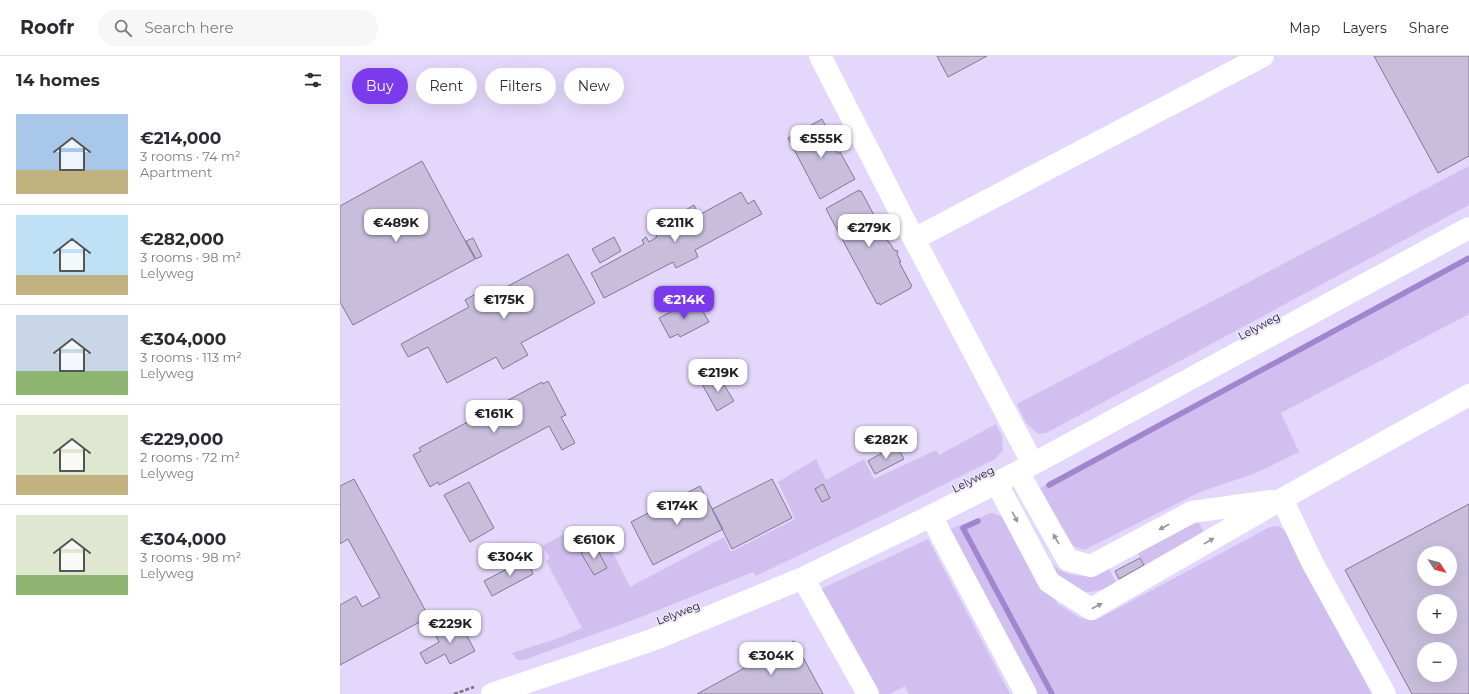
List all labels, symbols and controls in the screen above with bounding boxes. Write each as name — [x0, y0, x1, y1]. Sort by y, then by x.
search box — [98, 10, 378, 46]
text: Roofr — [20, 16, 74, 39]
icon: search — [112, 17, 134, 39]
text: Search here — [144, 18, 234, 37]
text: Map — [1289, 19, 1320, 37]
text: Layers — [1342, 19, 1387, 37]
text: Share — [1409, 19, 1449, 37]
chip: Buy — [352, 68, 408, 104]
chip: Rent — [416, 68, 477, 104]
chip: Filters — [485, 68, 556, 104]
chip: New — [564, 68, 624, 104]
icon: filters — [302, 69, 324, 91]
text: 14 homes — [16, 70, 100, 90]
pin: €555K — [793, 125, 849, 159]
text: €214,000 — [140, 128, 221, 148]
icon: home — [48, 130, 96, 178]
text: €555K — [799, 130, 843, 146]
text: 3 rooms · 74 m² — [140, 148, 241, 164]
text: Apartment — [140, 164, 212, 180]
pin: €489K — [368, 209, 424, 243]
pin: €211K — [647, 209, 703, 243]
text: €489K — [373, 214, 419, 230]
text: €211K — [656, 214, 694, 230]
pin: €279K — [841, 214, 897, 248]
text: €279K — [847, 219, 891, 235]
text: €282,000 — [140, 229, 224, 249]
icon: home — [48, 231, 96, 279]
text: 3 rooms · 98 m² — [140, 249, 241, 265]
text: Lelyweg — [140, 265, 194, 281]
pin: €175K — [476, 286, 532, 320]
pin: €214K — [656, 286, 712, 320]
text: €175K — [484, 291, 524, 307]
text: €214K — [663, 291, 705, 307]
street label: Lelyweg — [1236, 309, 1282, 343]
text: €304,000 — [140, 329, 226, 349]
icon: home — [48, 331, 96, 379]
text: 3 rooms · 113 m² — [140, 349, 242, 365]
pin: €219K — [690, 359, 746, 393]
text: €219K — [697, 364, 739, 380]
text: Lelyweg — [140, 365, 194, 381]
pin: €161K — [466, 400, 522, 434]
text: €161K — [475, 405, 513, 421]
pin: €282K — [858, 426, 914, 460]
text: €229,000 — [140, 429, 223, 449]
icon: home — [48, 431, 96, 479]
text: €282K — [864, 431, 908, 447]
text: 2 rooms · 72 m² — [140, 449, 240, 465]
street label: Lelyweg — [950, 462, 996, 496]
text: Lelyweg — [140, 465, 194, 481]
pin: €174K — [649, 492, 705, 526]
text: €174K — [656, 497, 698, 513]
one-way arrow — [1011, 511, 1018, 523]
one-way arrow — [1158, 524, 1169, 530]
pin: €610K — [566, 526, 622, 560]
text: €304,000 — [140, 529, 226, 549]
icon: home — [48, 531, 96, 579]
text: €610K — [573, 531, 615, 547]
one-way arrow — [1053, 533, 1060, 545]
one-way arrow — [1203, 538, 1215, 545]
pin: €304K — [482, 543, 538, 577]
north arrow — [1417, 546, 1457, 586]
map controls — [1417, 546, 1457, 682]
text: €304K — [487, 548, 533, 564]
text: 3 rooms · 98 m² — [140, 549, 241, 565]
text: Lelyweg — [140, 565, 194, 581]
button: + — [1417, 594, 1457, 634]
street label: Lelyweg — [654, 598, 702, 628]
one-way arrow — [1091, 602, 1103, 609]
pin: €229K — [422, 610, 478, 644]
text: €229K — [428, 615, 472, 631]
pin: €304K — [743, 642, 799, 676]
button: − — [1417, 642, 1457, 682]
text: €304K — [748, 647, 794, 663]

